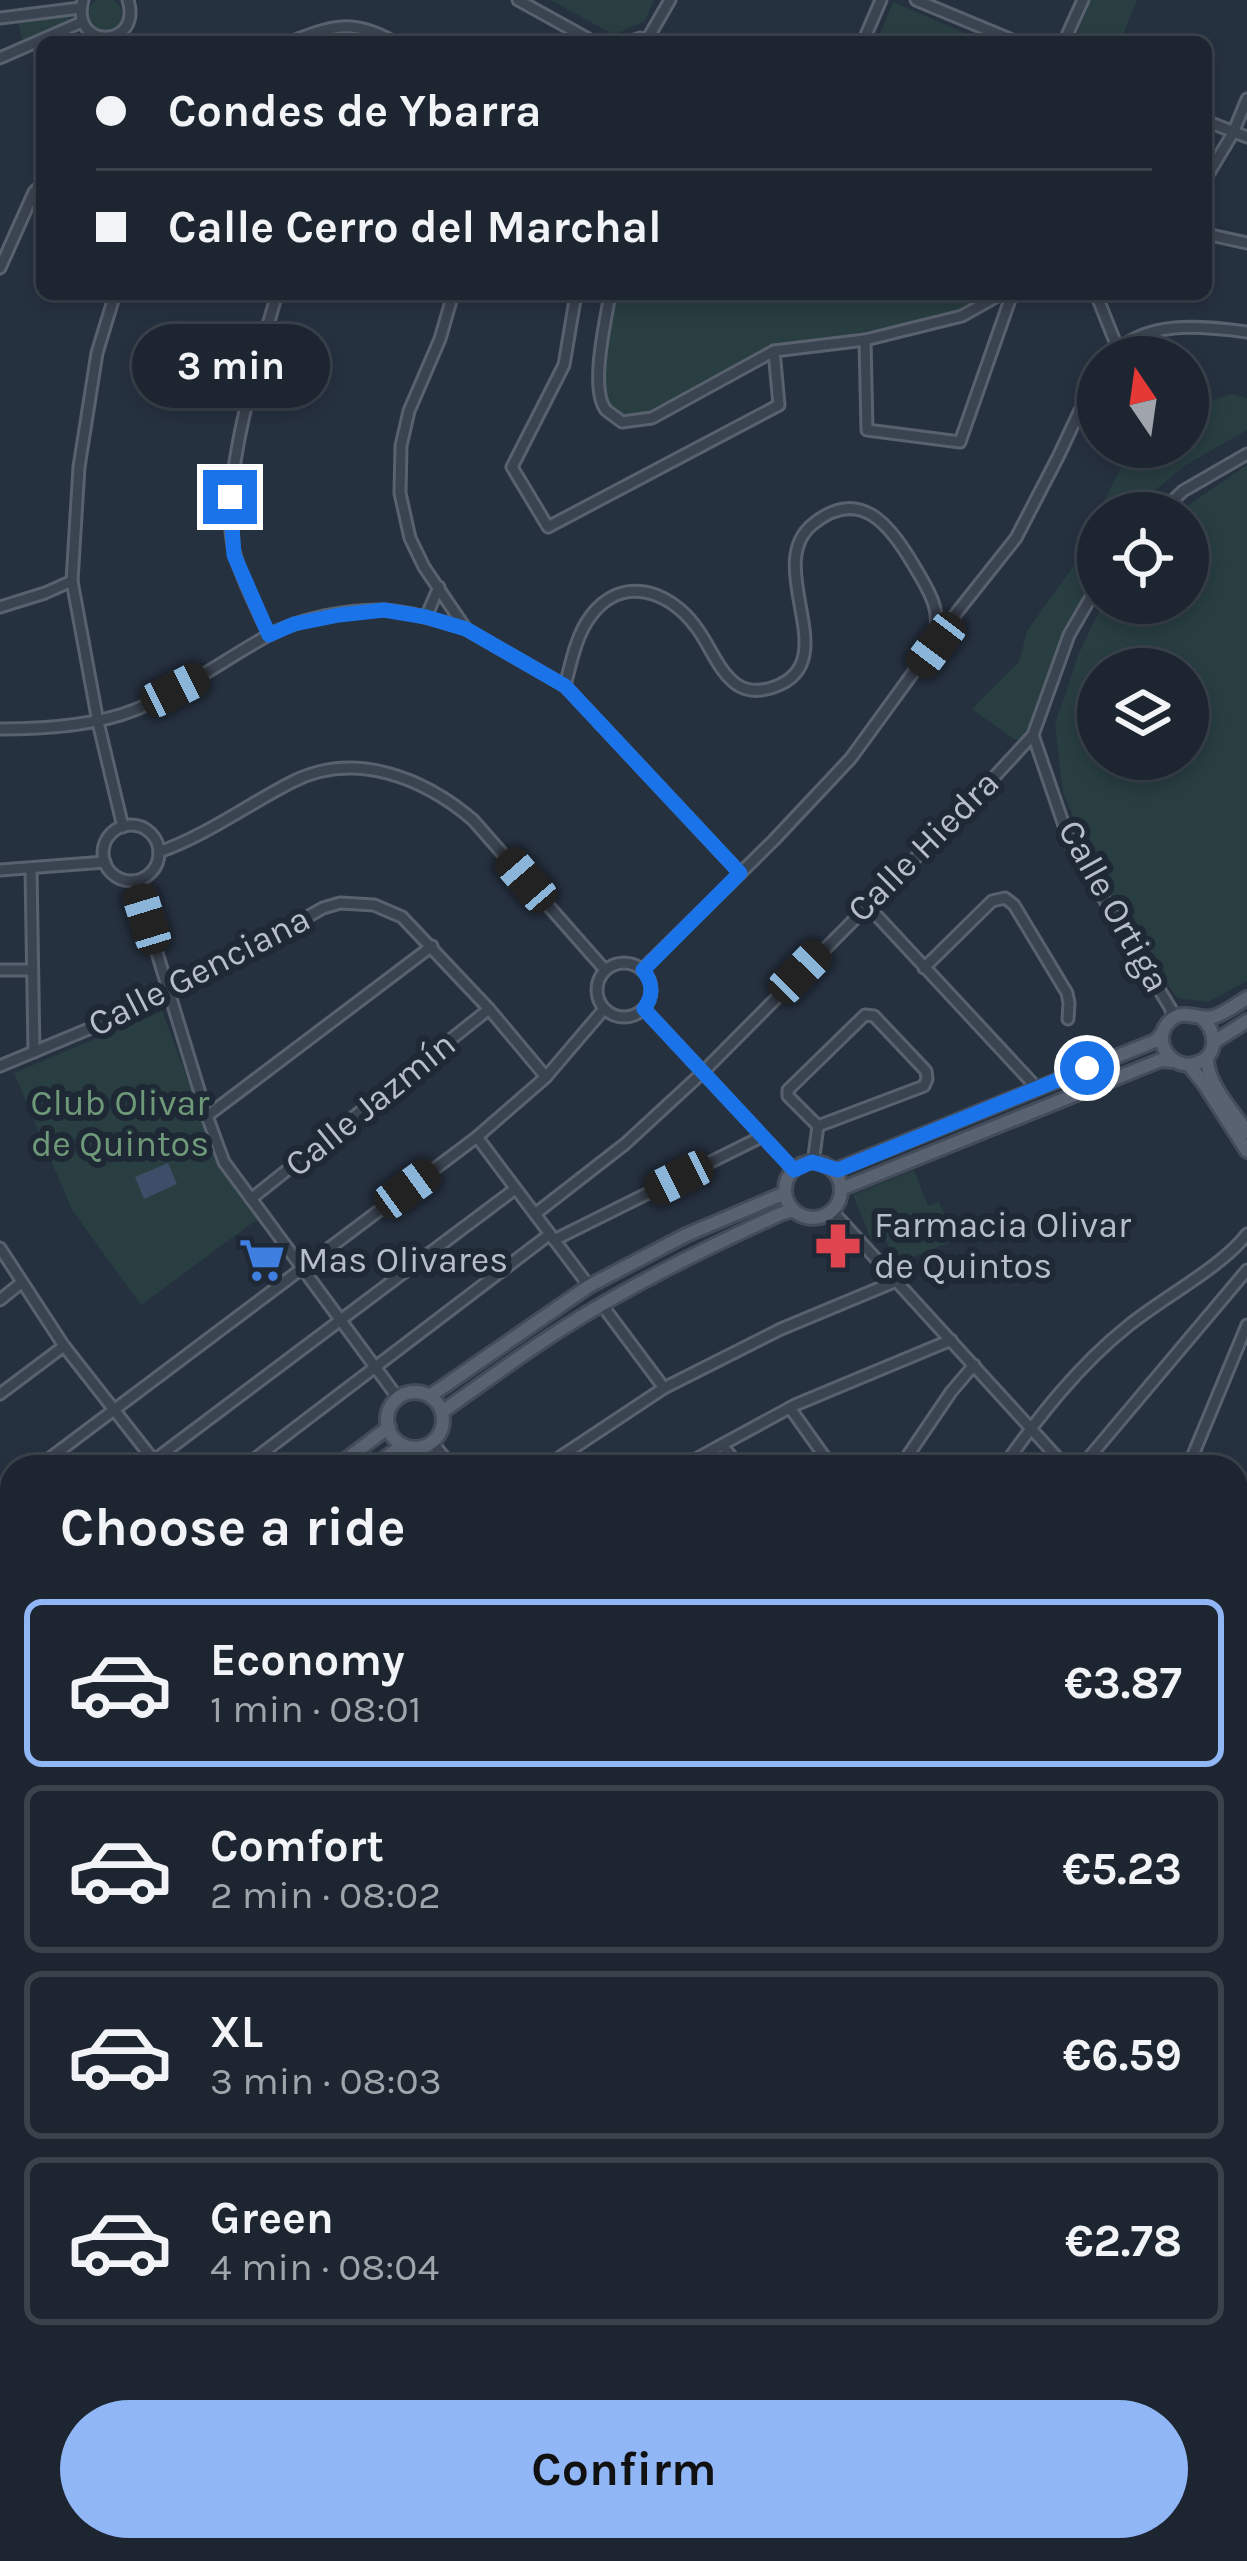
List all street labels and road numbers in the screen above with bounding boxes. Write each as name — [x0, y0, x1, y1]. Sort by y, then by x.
street label: Calle Hiedra — [839, 762, 1007, 930]
street label: Calle Ortiga — [1050, 813, 1178, 999]
street label: Calle Genciana — [81, 897, 317, 1045]
street label: Calle Jazmín — [276, 1023, 464, 1185]

